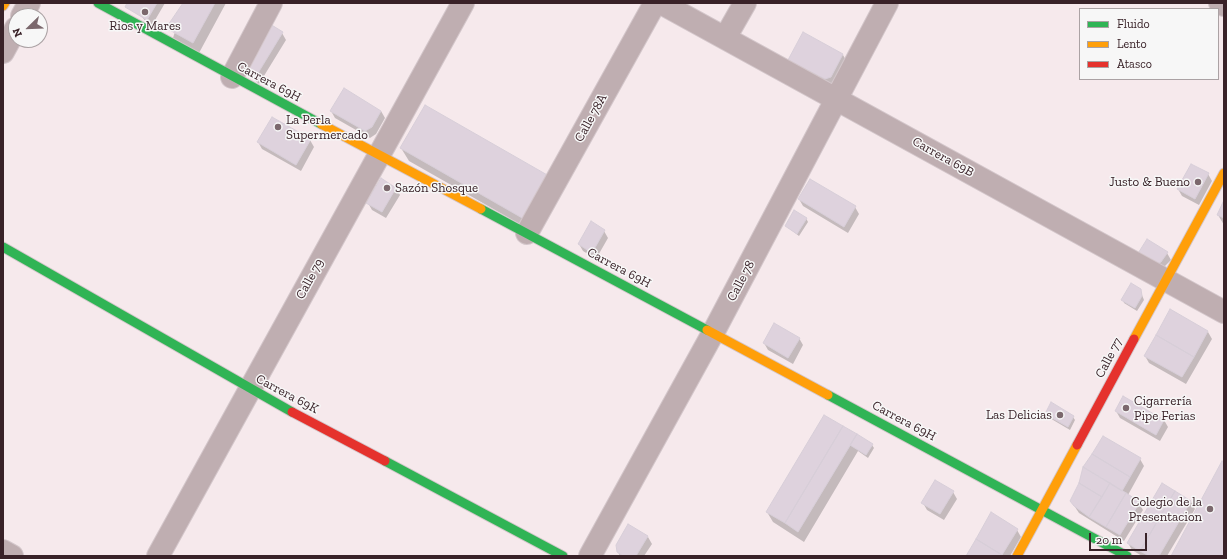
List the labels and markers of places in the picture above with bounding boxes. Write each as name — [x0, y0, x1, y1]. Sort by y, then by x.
marker: Rios y Mares — [140, 7, 150, 17]
place label: Rios y Mares — [109, 18, 181, 34]
place label: La Perla Supermercado — [286, 112, 368, 143]
marker: La Perla Supermercado — [273, 122, 283, 132]
place label: Justo & Bueno — [1109, 174, 1190, 190]
marker: Justo & Bueno — [1193, 177, 1203, 187]
place label: Sazón Shosque — [395, 180, 478, 196]
marker: Sazón Shosque — [382, 183, 392, 193]
place label: Cigarrería Pipe Ferias — [1134, 393, 1195, 424]
marker: Cigarrería Pipe Ferias — [1121, 403, 1131, 413]
place label: Las Delicias — [986, 407, 1052, 423]
marker: Las Delicias — [1055, 410, 1065, 420]
place label: Colegio de la Presentacion — [1129, 494, 1202, 525]
marker: Colegio de la Presentacion — [1205, 504, 1215, 514]

